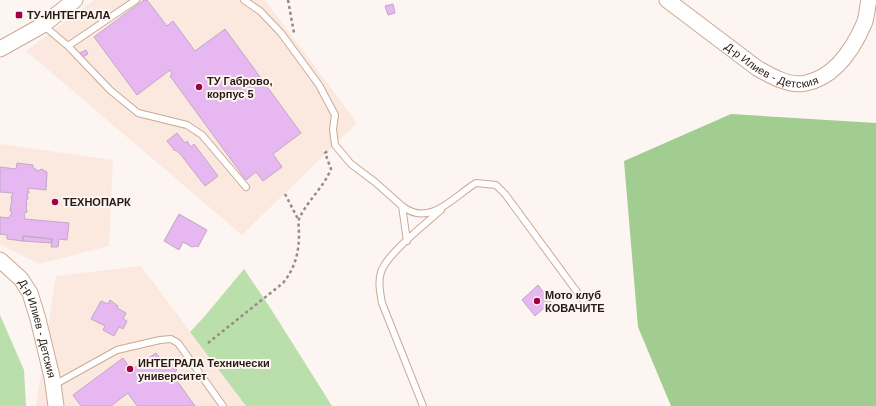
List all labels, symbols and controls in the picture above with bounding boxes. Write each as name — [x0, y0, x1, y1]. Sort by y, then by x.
place label: ТУ-ИНТЕГРАЛА — [27, 9, 111, 21]
marker: ТУ-ИНТЕГРАЛА — [14, 10, 24, 20]
street label: Д-р Илиев - Детския — [723, 40, 820, 90]
place label: ТУ Габрово, корпус 5 — [207, 75, 272, 100]
marker: ТУ Габрово, корпус 5 — [194, 82, 204, 92]
place label: ТЕХНОПАРК — [63, 196, 131, 208]
marker: ТЕХНОПАРК — [50, 197, 60, 207]
street label: Д-р Илиев - Детския — [17, 277, 58, 379]
place label: Мото клуб КОВАЧИТЕ — [545, 289, 604, 314]
marker: Мото клуб КОВАЧИТЕ — [532, 296, 542, 306]
place label: ИНТЕГРАЛА Технически университет — [138, 357, 270, 382]
marker: ИНТЕГРАЛА Технически университет — [125, 364, 135, 374]

